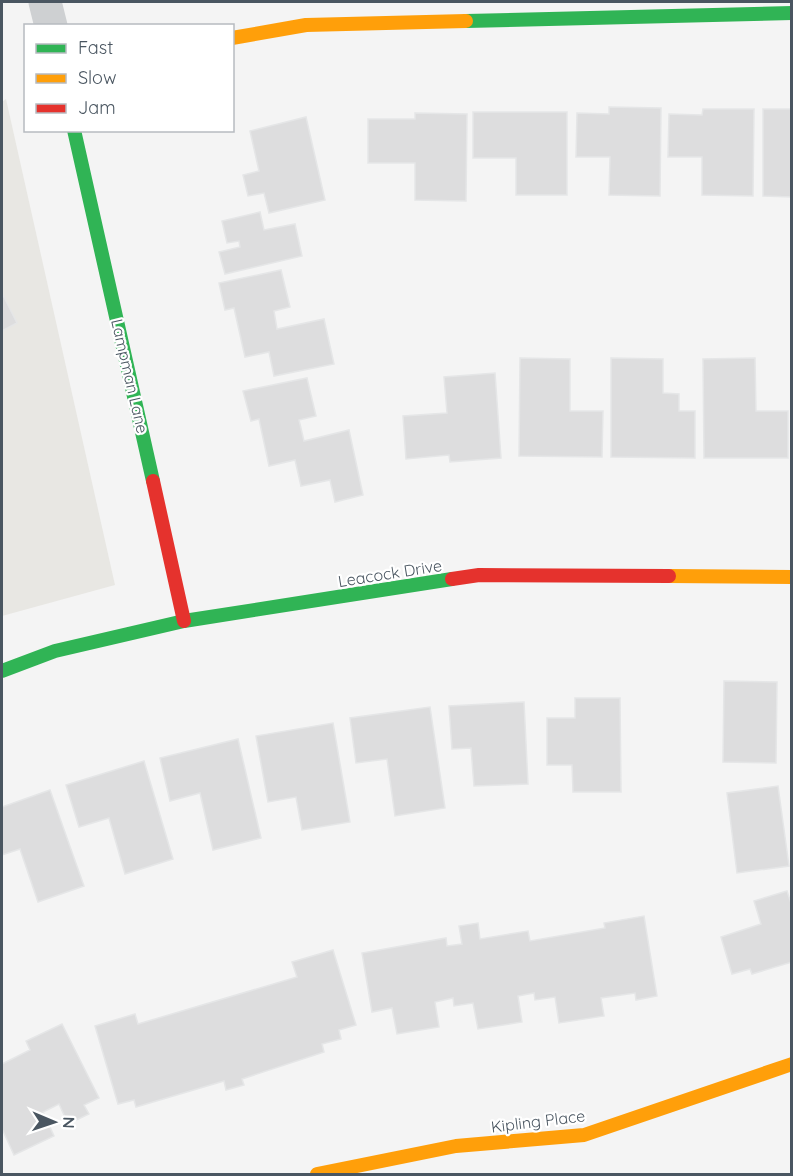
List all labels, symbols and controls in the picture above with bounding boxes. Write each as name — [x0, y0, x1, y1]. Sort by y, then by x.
legend — [24, 24, 234, 132]
text: Fast — [78, 36, 113, 59]
text: Slow — [78, 66, 116, 89]
text: Jam — [78, 96, 116, 119]
street label: Lampman Lane — [107, 317, 153, 435]
street label: Leacock Drive — [337, 555, 443, 591]
north arrow — [24, 1092, 84, 1152]
street label: Kipling Place — [490, 1105, 586, 1137]
text: N — [59, 1116, 79, 1129]

